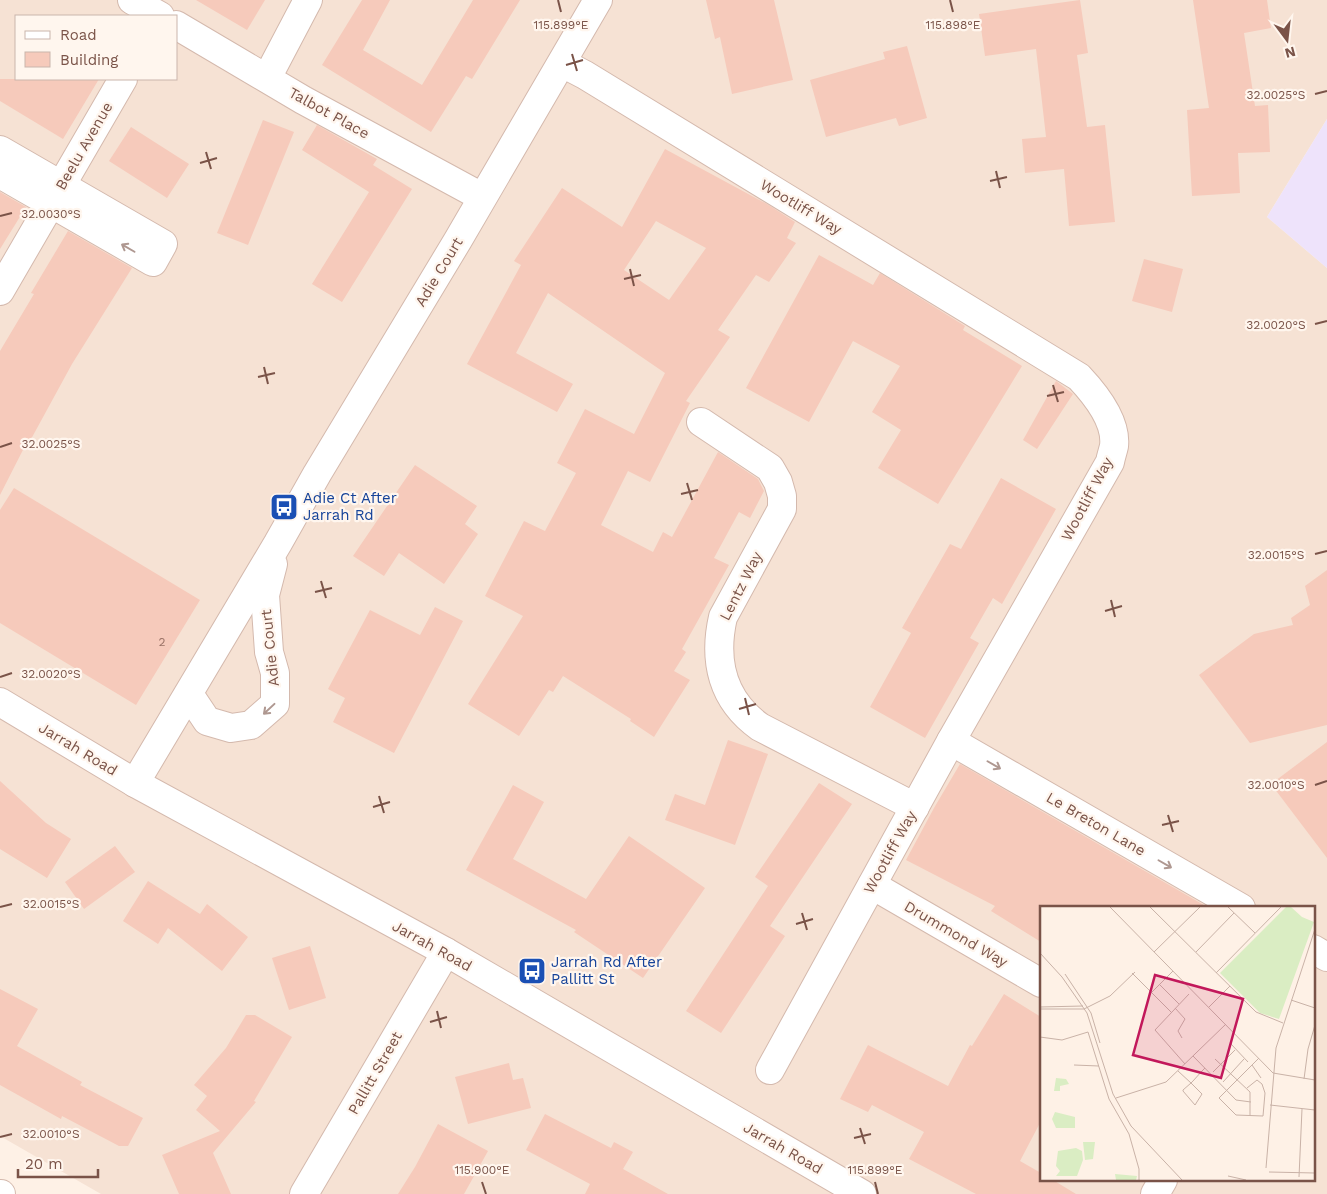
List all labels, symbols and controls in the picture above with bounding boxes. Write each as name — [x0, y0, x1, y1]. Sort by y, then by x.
legend — [15, 15, 178, 80]
north arrow — [1262, 15, 1312, 65]
text: 115.899°E — [534, 18, 589, 32]
text: 115.898°E — [926, 18, 981, 32]
text: Road — [60, 26, 97, 44]
text: N — [1283, 43, 1297, 62]
text: Building — [60, 51, 118, 69]
street label: Talbot Place — [285, 83, 373, 143]
text: 32.0025°S — [1246, 88, 1306, 102]
street label: Beelu Avenue — [52, 99, 116, 193]
street label: Wootliff Way — [757, 176, 845, 239]
text: 32.0030°S — [21, 207, 81, 221]
street label: Adie Court — [411, 234, 467, 310]
one-way arrow — [121, 243, 136, 253]
text: 32.0020°S — [1246, 318, 1306, 332]
text: 32.0025°S — [21, 437, 81, 451]
street label: Wootliff Way — [1057, 454, 1117, 544]
place label: Adie Ct After Jarrah Rd — [303, 489, 397, 524]
bus stop icon: Adie Ct After Jarrah Rd — [269, 492, 299, 522]
street label: Lentz Way — [716, 548, 766, 624]
text: 32.0015°S — [1248, 548, 1304, 562]
street label: Adie Court — [257, 608, 283, 687]
house number: 2 — [159, 635, 166, 649]
text: 32.0020°S — [21, 667, 81, 681]
one-way arrow — [263, 703, 275, 715]
street label: Jarrah Road — [36, 719, 120, 779]
one-way arrow — [986, 760, 1001, 770]
text: 32.0010°S — [1247, 778, 1305, 792]
street label: Le Breton Lane — [1043, 788, 1149, 860]
street label: Wootliff Way — [860, 807, 920, 897]
one-way arrow — [1157, 859, 1171, 869]
text: 32.0015°S — [23, 897, 79, 911]
street label: Drummond Way — [901, 897, 1011, 971]
inset map — [1040, 906, 1314, 1182]
street label: Jarrah Road — [389, 917, 475, 975]
place label: Jarrah Rd After Pallitt St — [551, 953, 662, 988]
bus stop icon: Jarrah Rd After Pallitt St — [517, 956, 547, 986]
street label: Pallitt Street — [344, 1028, 406, 1118]
street label: Jarrah Road — [740, 1118, 826, 1178]
text: 32.0010°S — [22, 1127, 80, 1141]
scale bar — [18, 1146, 98, 1178]
text: 20 m — [25, 1155, 63, 1173]
text: 115.900°E — [454, 1163, 510, 1177]
text: 115.899°E — [848, 1163, 903, 1177]

